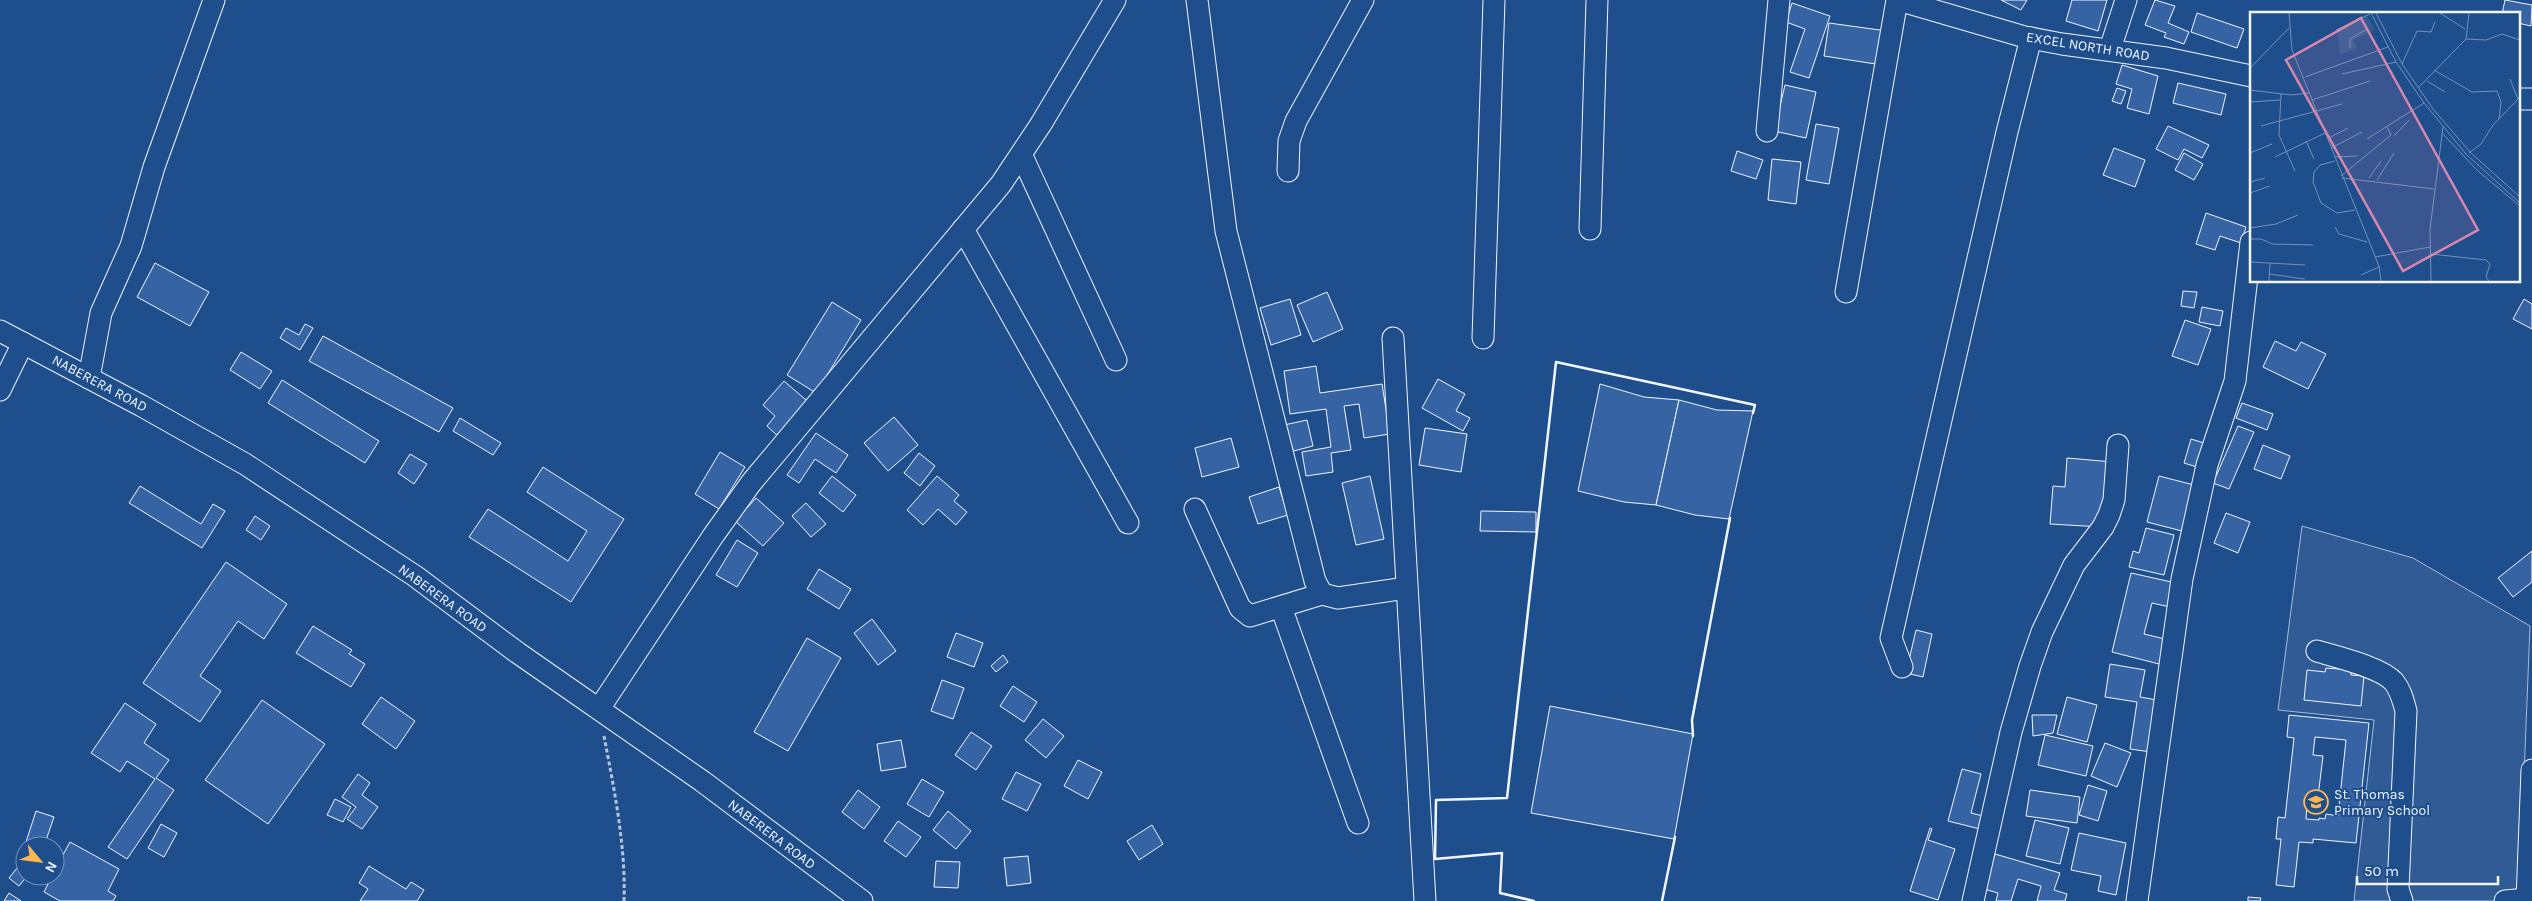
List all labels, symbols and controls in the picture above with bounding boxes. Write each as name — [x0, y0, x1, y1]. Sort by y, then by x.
inset map — [2250, 12, 2520, 282]
street label: EXCEL NORTH ROAD — [2025, 28, 2151, 65]
street label: NABERERA ROAD — [49, 351, 150, 416]
street label: NABERERA ROAD — [395, 561, 490, 636]
place label: St. Thomas Primary School — [2334, 786, 2430, 819]
school or university icon: St. Thomas Primary School — [2303, 789, 2329, 815]
street label: NABERERA ROAD — [724, 796, 819, 873]
north arrow — [15, 836, 65, 886]
scale bar — [2357, 854, 2498, 886]
text: N — [41, 859, 61, 876]
text: 50 m — [2364, 862, 2399, 880]

